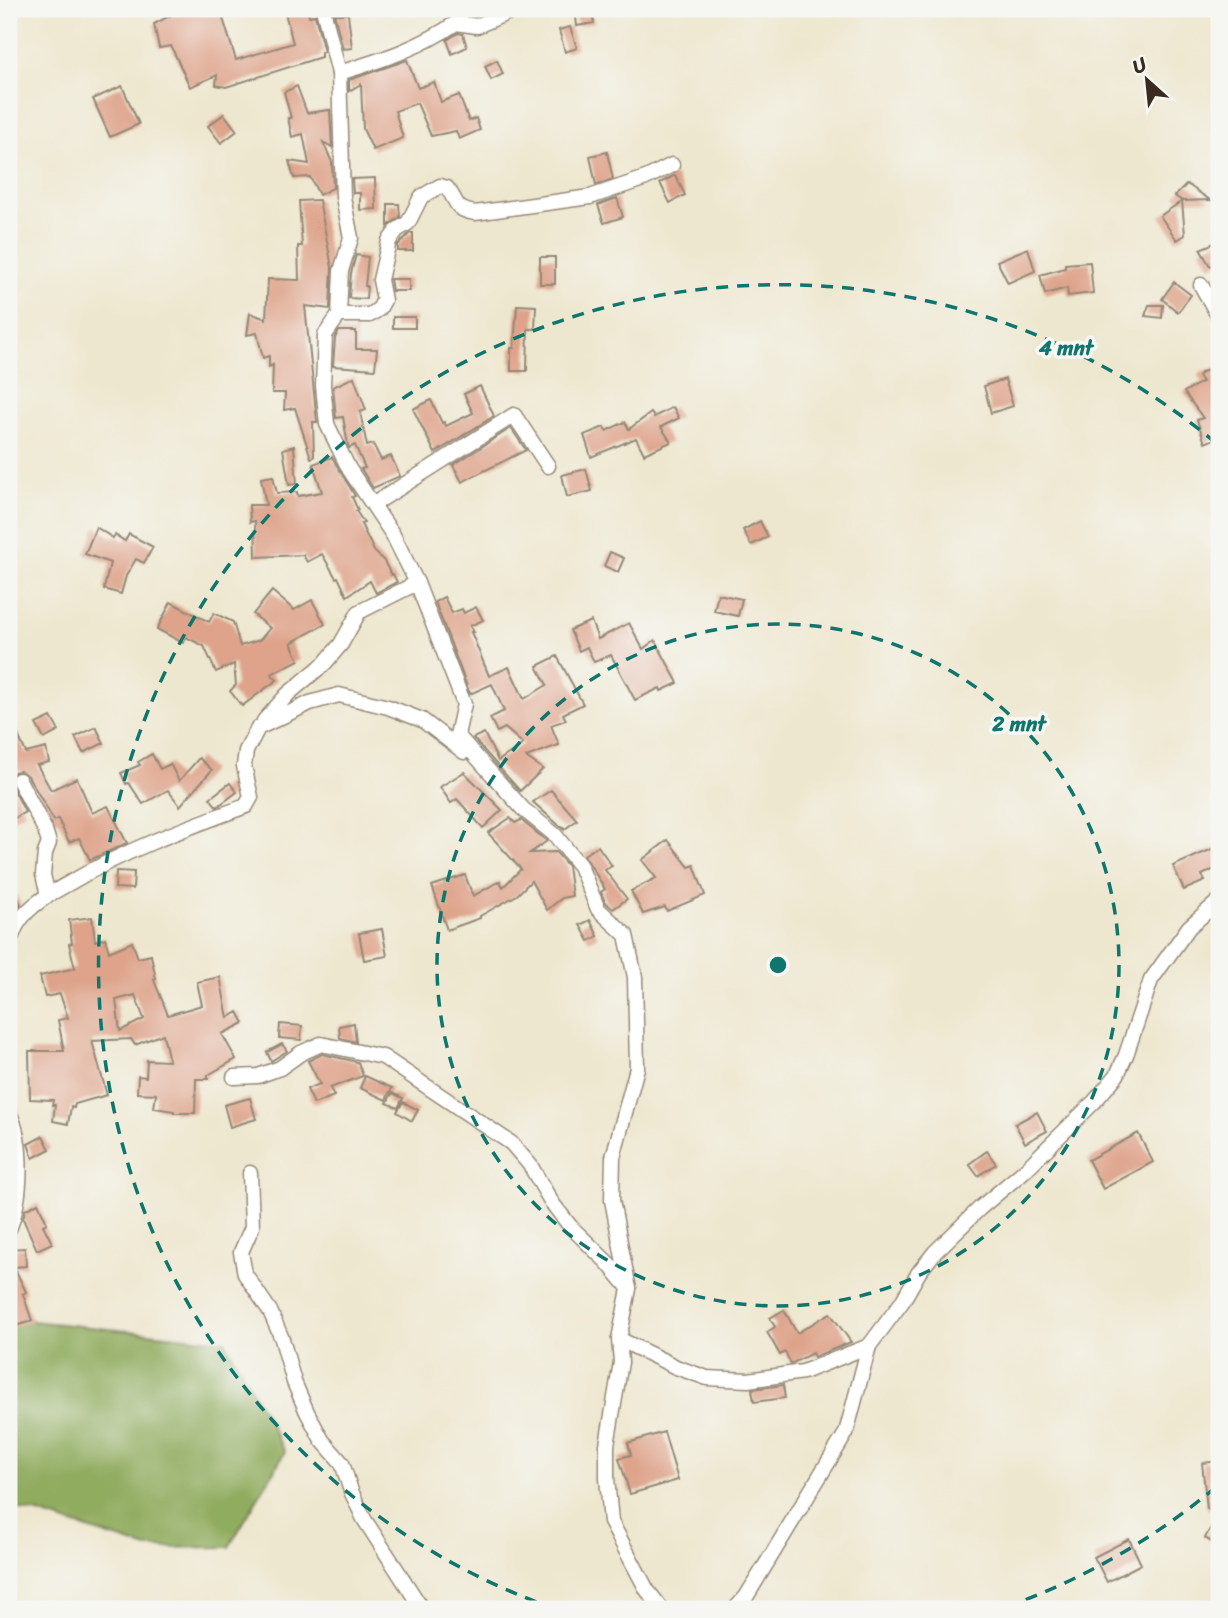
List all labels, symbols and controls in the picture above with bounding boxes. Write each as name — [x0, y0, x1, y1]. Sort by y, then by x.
north arrow — [1112, 46, 1182, 116]
text: U — [1126, 47, 1154, 83]
text: 4 mnt — [1038, 329, 1095, 367]
text: 2 mnt — [991, 705, 1047, 743]
centre of rings — [766, 953, 790, 977]

